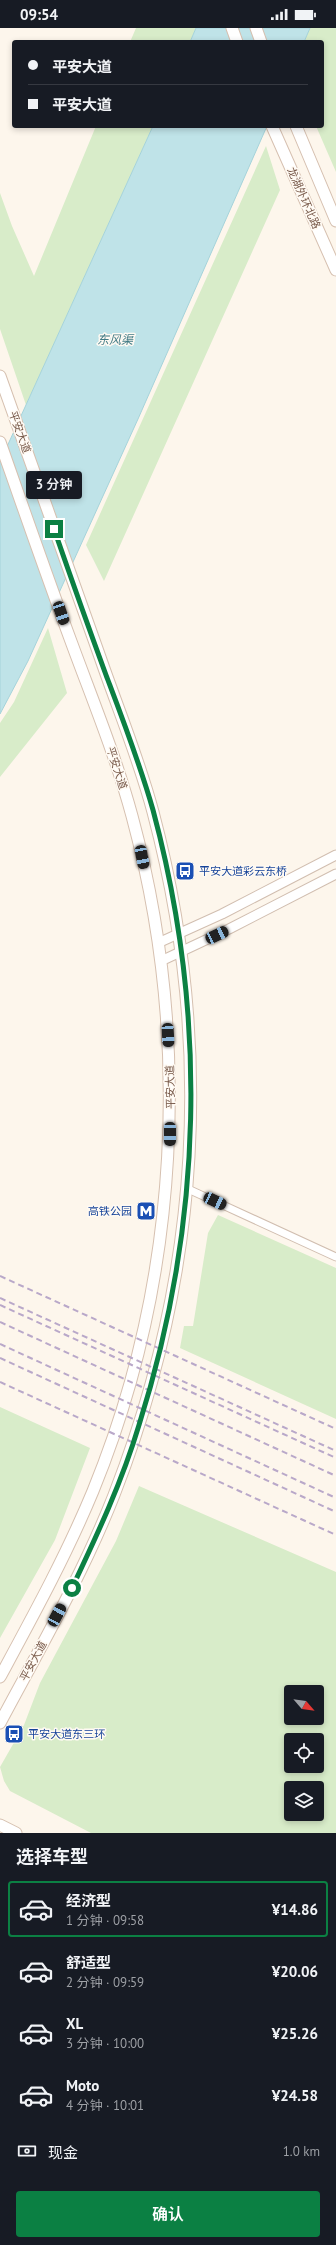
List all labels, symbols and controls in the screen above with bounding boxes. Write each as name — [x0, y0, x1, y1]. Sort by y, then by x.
text: 09:54 — [20, 5, 58, 24]
text: 平安大道 — [52, 57, 112, 76]
text: 平安大道 — [52, 95, 112, 114]
street label: 龙湖外环北路 — [284, 165, 324, 231]
water label: 东风渠 — [97, 332, 135, 347]
street label: 平安大道 — [6, 409, 34, 455]
callout: 3 分钟 — [26, 471, 82, 499]
text: 3 分钟 — [36, 476, 72, 493]
route end — [45, 520, 63, 538]
car — [51, 600, 71, 626]
street label: 平安大道 — [104, 745, 130, 791]
car — [134, 844, 150, 870]
bus stop icon: 平安大道彩云东桥 — [174, 860, 196, 882]
place label: 平安大道彩云东桥 — [199, 864, 287, 878]
car — [204, 924, 230, 946]
car — [161, 1023, 175, 1047]
street label: 平安大道 — [163, 1065, 177, 1109]
car — [164, 1122, 176, 1146]
car — [202, 1190, 228, 1212]
metro station icon: 高铁公园 — [135, 1200, 157, 1222]
place label: 高铁公园 — [88, 1204, 132, 1218]
route start — [63, 1579, 81, 1597]
car — [46, 1602, 68, 1628]
street label: 平安大道 — [16, 1638, 50, 1684]
north arrow — [284, 1685, 324, 1725]
map controls — [284, 1685, 324, 1821]
bus stop icon: 平安大道东三环 — [3, 1723, 25, 1745]
place label: 平安大道东三环 — [28, 1727, 105, 1741]
button: locate — [284, 1733, 324, 1773]
button: layers — [284, 1781, 324, 1821]
text: 选择车型 — [16, 1845, 88, 1868]
icon: car — [18, 1891, 54, 1927]
text: 经济型 — [66, 1891, 111, 1910]
text: ¥14.86 — [272, 1900, 318, 1919]
text: 1 分钟 · 09:58 — [66, 1912, 144, 1929]
icon: car — [18, 1953, 54, 1989]
text: 舒适型 — [66, 1953, 111, 1972]
text: ¥20.06 — [272, 1962, 318, 1981]
text: 2 分钟 · 09:59 — [66, 1974, 144, 1991]
text: XL — [66, 2014, 83, 2033]
icon: car — [18, 2015, 54, 2051]
text: ¥25.26 — [272, 2024, 318, 2043]
text: 3 分钟 · 10:00 — [66, 2035, 144, 2052]
text: Moto — [66, 2076, 99, 2095]
icon: car — [18, 2077, 54, 2113]
text: ¥24.58 — [272, 2086, 318, 2105]
text: 4 分钟 · 10:01 — [66, 2097, 144, 2114]
icon: cash — [16, 2140, 38, 2162]
text: 现金 — [48, 2143, 78, 2162]
text: 1.0 km — [283, 2143, 320, 2160]
button: 确认 — [16, 2191, 320, 2237]

